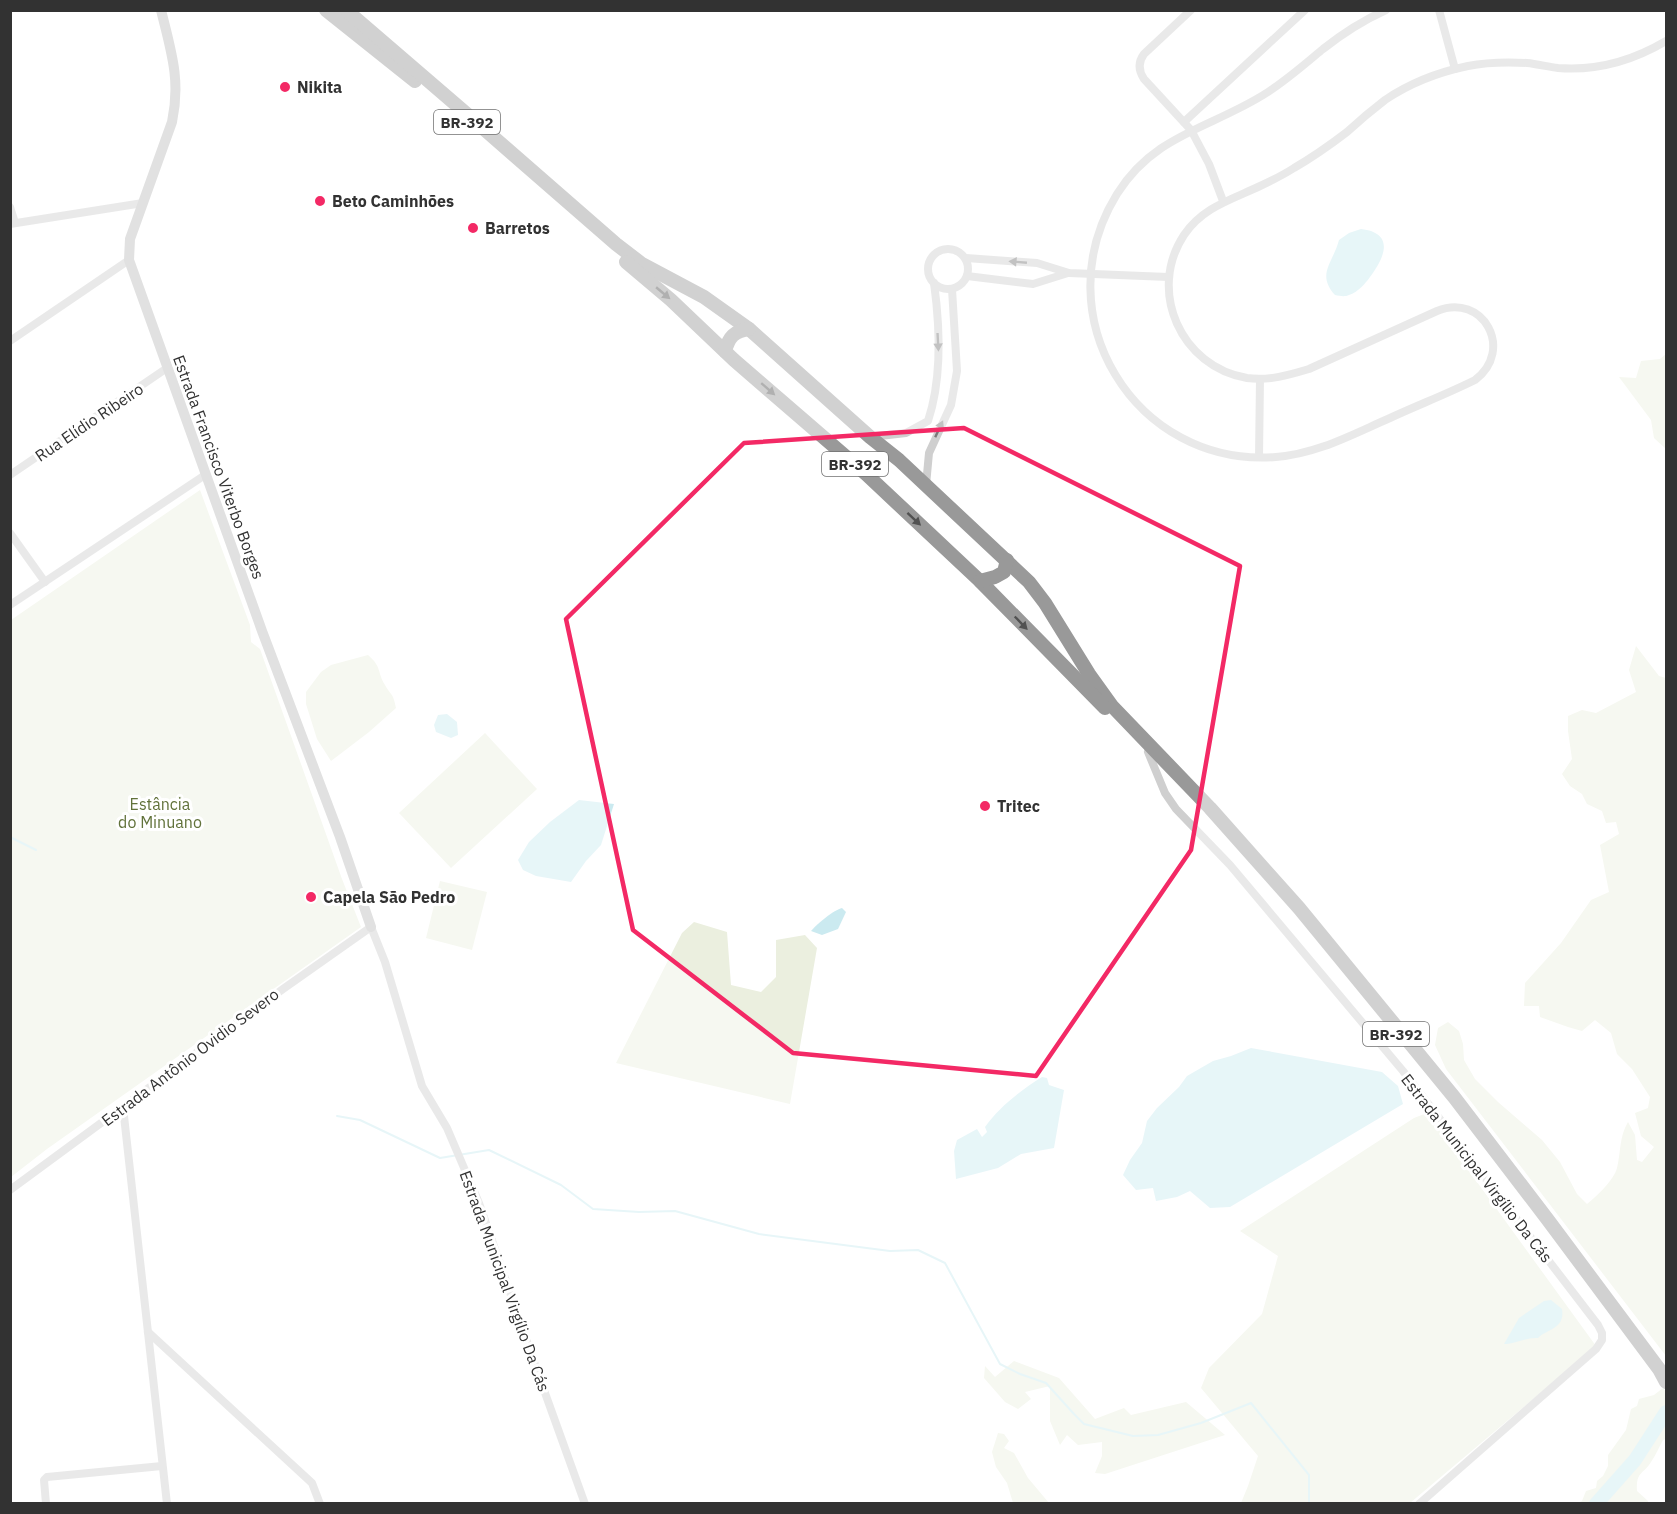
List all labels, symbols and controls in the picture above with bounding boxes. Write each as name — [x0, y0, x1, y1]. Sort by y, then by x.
place label: Nikita — [297, 77, 342, 97]
marker: Nikita — [278, 80, 292, 94]
road number: BR-392 — [434, 110, 500, 134]
place label: Beto Caminhões — [332, 191, 454, 211]
marker: Beto Caminhões — [313, 194, 327, 208]
place label: Barretos — [485, 218, 550, 238]
marker: Barretos — [466, 221, 480, 235]
one-way arrow — [1009, 257, 1028, 267]
one-way arrow — [655, 286, 670, 299]
one-way arrow — [933, 332, 942, 351]
street label: Estrada Francisco Viterbo Borges — [169, 352, 269, 582]
street label: Rua Elídio Ribeiro — [31, 378, 147, 466]
one-way arrow — [760, 382, 775, 395]
one-way arrow — [935, 420, 945, 438]
road number: BR-392 — [822, 452, 888, 476]
one-way arrow — [906, 512, 921, 526]
one-way arrow — [1014, 616, 1028, 630]
park label: Estância do Minuano — [118, 794, 202, 832]
place label: Tritec — [997, 796, 1040, 816]
marker: Tritec — [978, 799, 992, 813]
place label: Capela São Pedro — [323, 887, 455, 907]
marker: Capela São Pedro — [304, 890, 318, 904]
street label: Estrada Antônio Ovidio Severo — [97, 984, 283, 1130]
road number: BR-392 — [1363, 1022, 1429, 1046]
street label: Estrada Municipal Virgílio Da Cás — [1397, 1070, 1557, 1266]
street label: Estrada Municipal Virgílio Da Cás — [456, 1168, 554, 1394]

